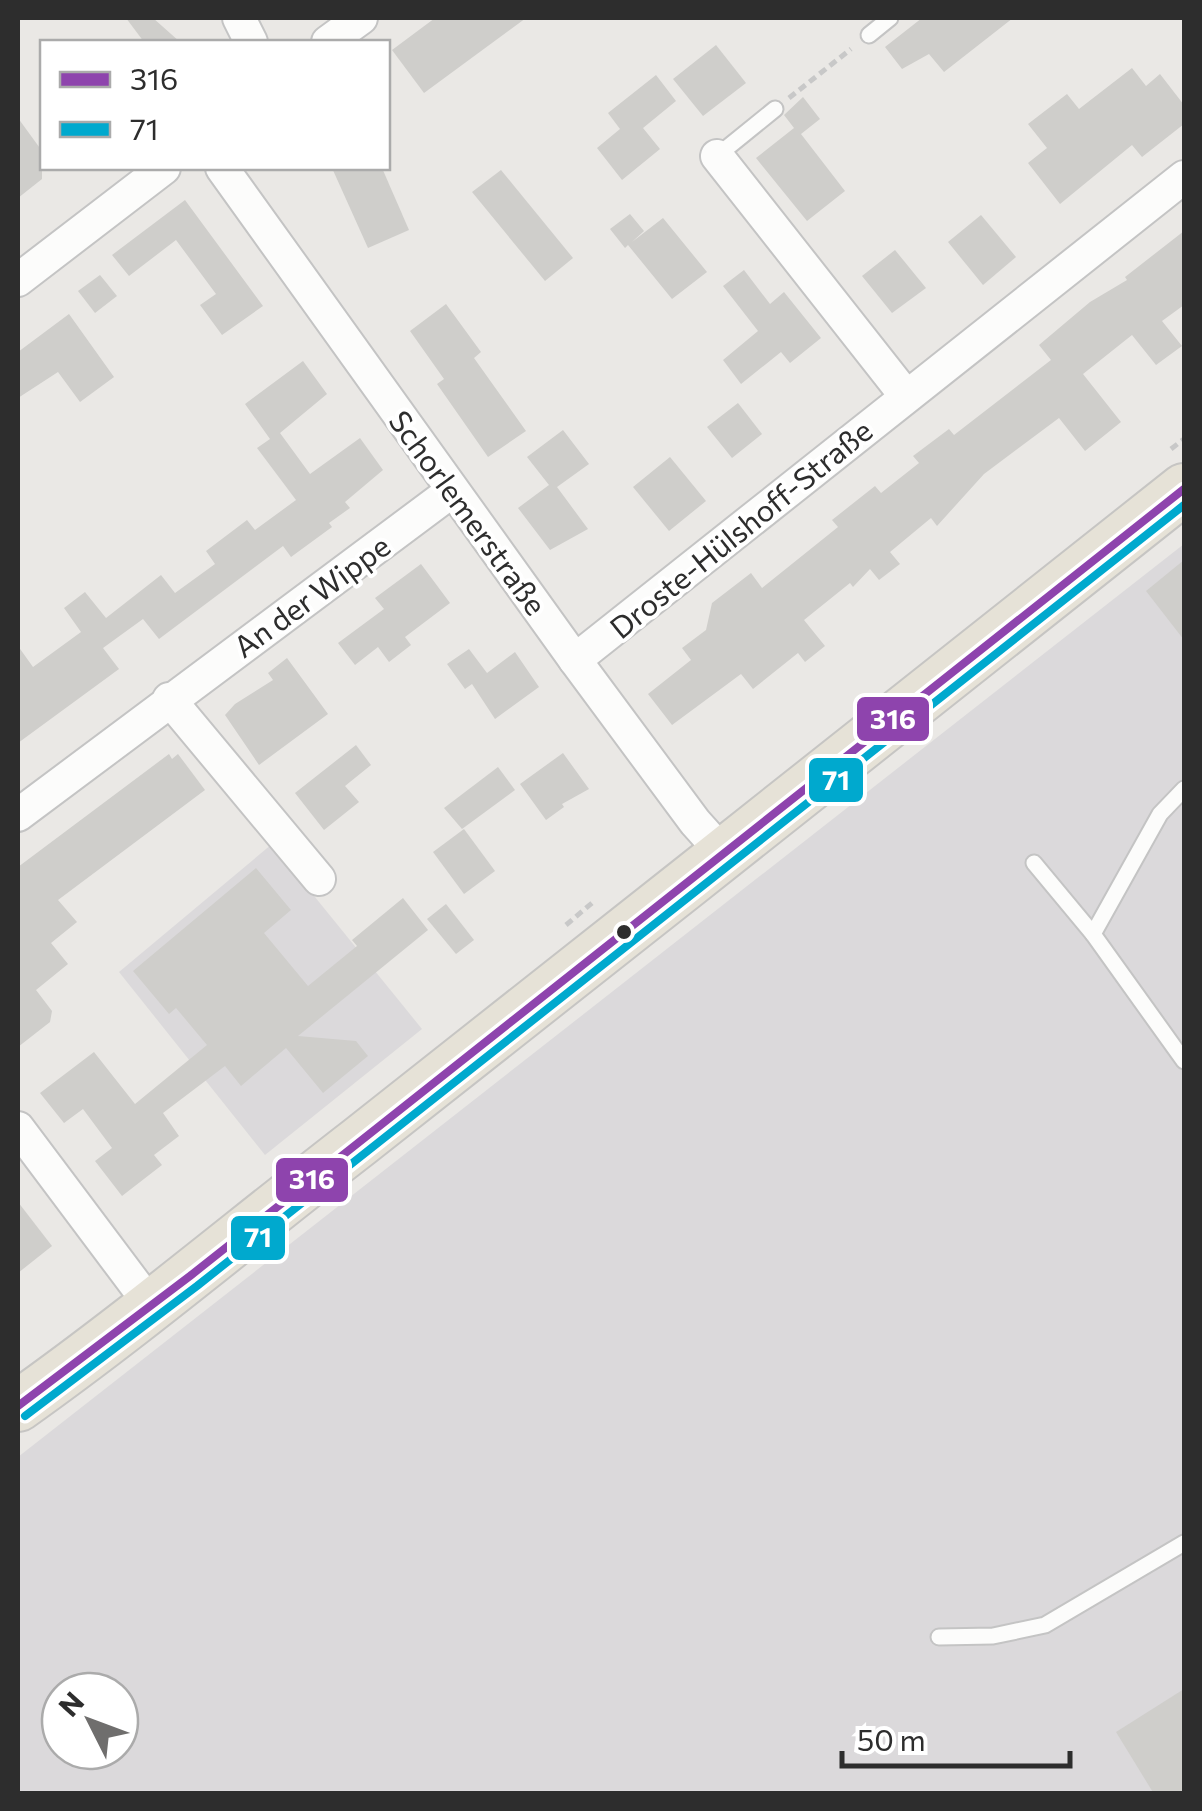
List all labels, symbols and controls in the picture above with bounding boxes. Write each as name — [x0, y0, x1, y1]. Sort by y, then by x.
legend — [40, 40, 390, 170]
text: 316 — [130, 59, 178, 96]
text: 71 — [130, 109, 159, 146]
street label: Schorlemerstraße — [382, 403, 556, 621]
street label: Droste-Hülshoff-Straße — [601, 411, 879, 645]
street label: An der Wippe — [226, 526, 396, 664]
line badge: 316 — [855, 695, 931, 743]
text: 316 — [870, 701, 916, 735]
line badge: 71 — [807, 756, 865, 804]
text: 71 — [822, 762, 850, 796]
unlabelled marker — [614, 922, 634, 942]
line badge: 316 — [274, 1156, 350, 1204]
text: 316 — [289, 1161, 335, 1195]
line badge: 71 — [229, 1214, 287, 1262]
text: 71 — [244, 1219, 272, 1253]
north arrow — [40, 1671, 140, 1771]
text: N — [51, 1684, 90, 1723]
scale bar — [842, 1706, 1070, 1768]
text: 50 m — [857, 1720, 926, 1757]

